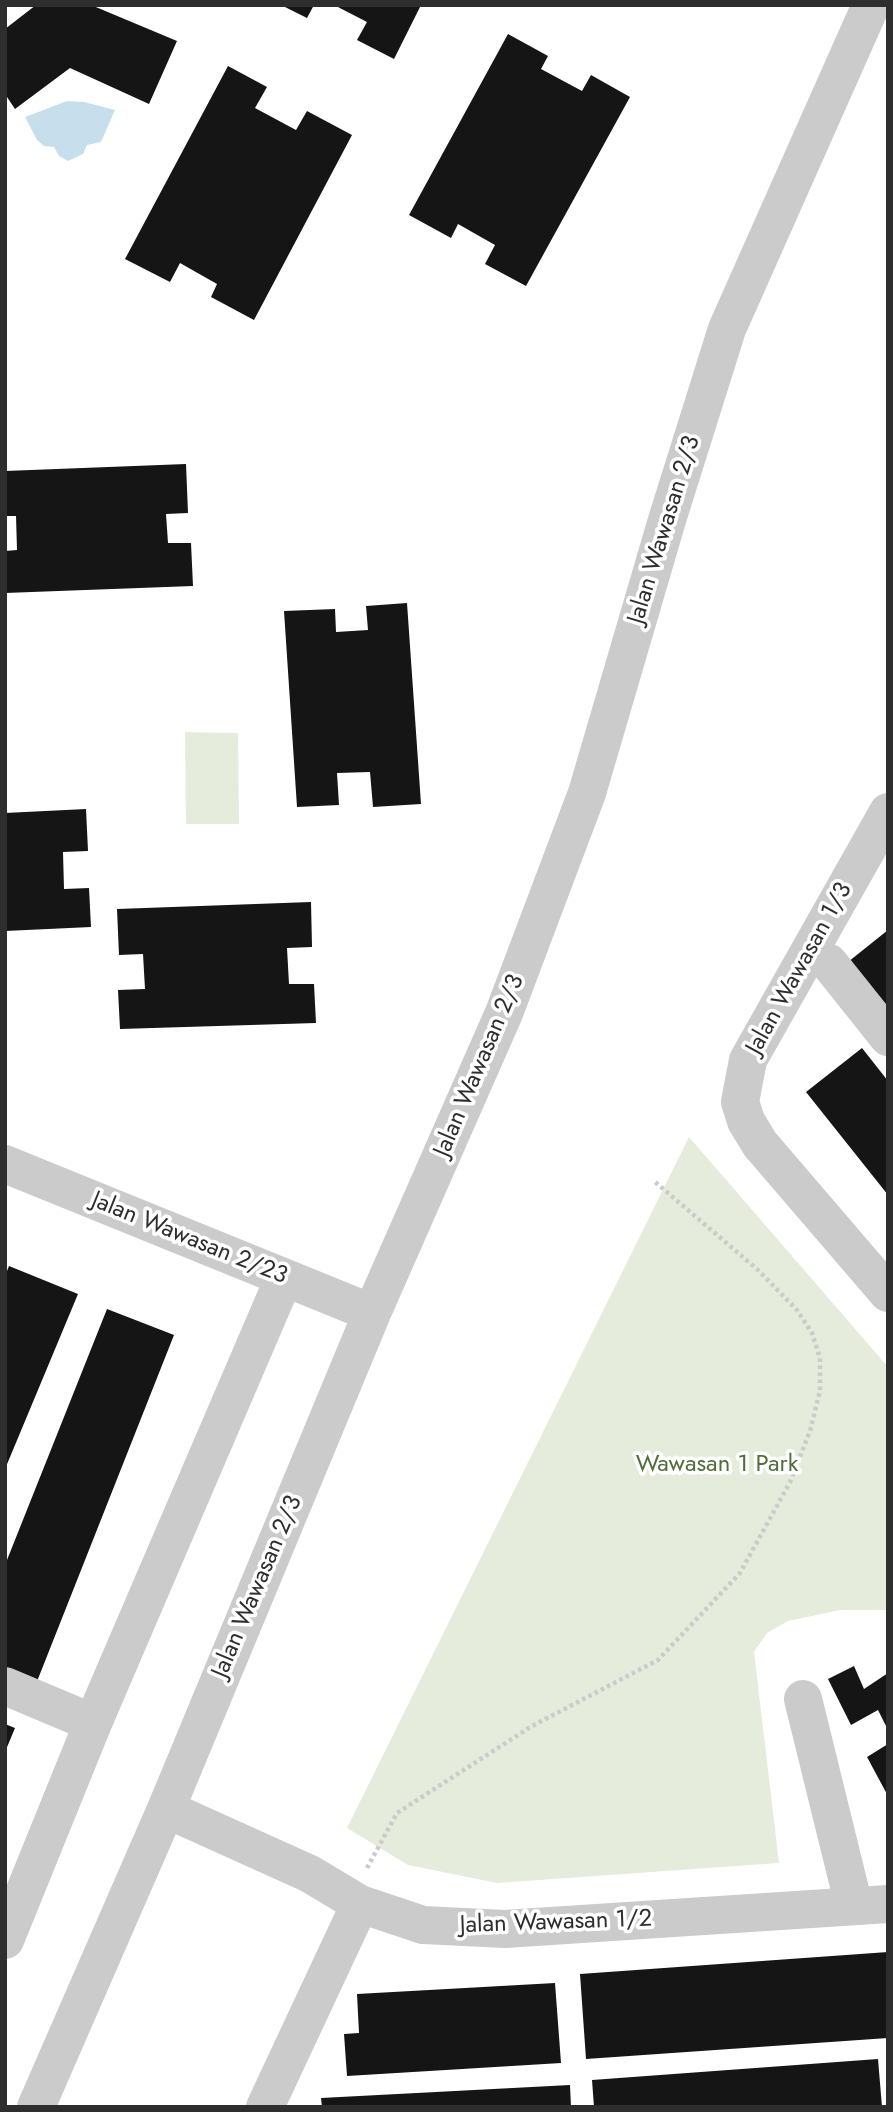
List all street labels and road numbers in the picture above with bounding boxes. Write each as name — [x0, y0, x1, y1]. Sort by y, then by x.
street label: Jalan Wawasan 2/3 — [623, 433, 707, 627]
street label: Jalan Wawasan 1/3 — [741, 878, 859, 1060]
street label: Jalan Wawasan 2/3 — [429, 971, 531, 1161]
street label: Jalan Wawasan 2/23 — [87, 1187, 291, 1291]
street label: Jalan Wawasan 2/3 — [207, 1492, 309, 1682]
street label: Jalan Wawasan 1/2 — [459, 1905, 653, 1941]

